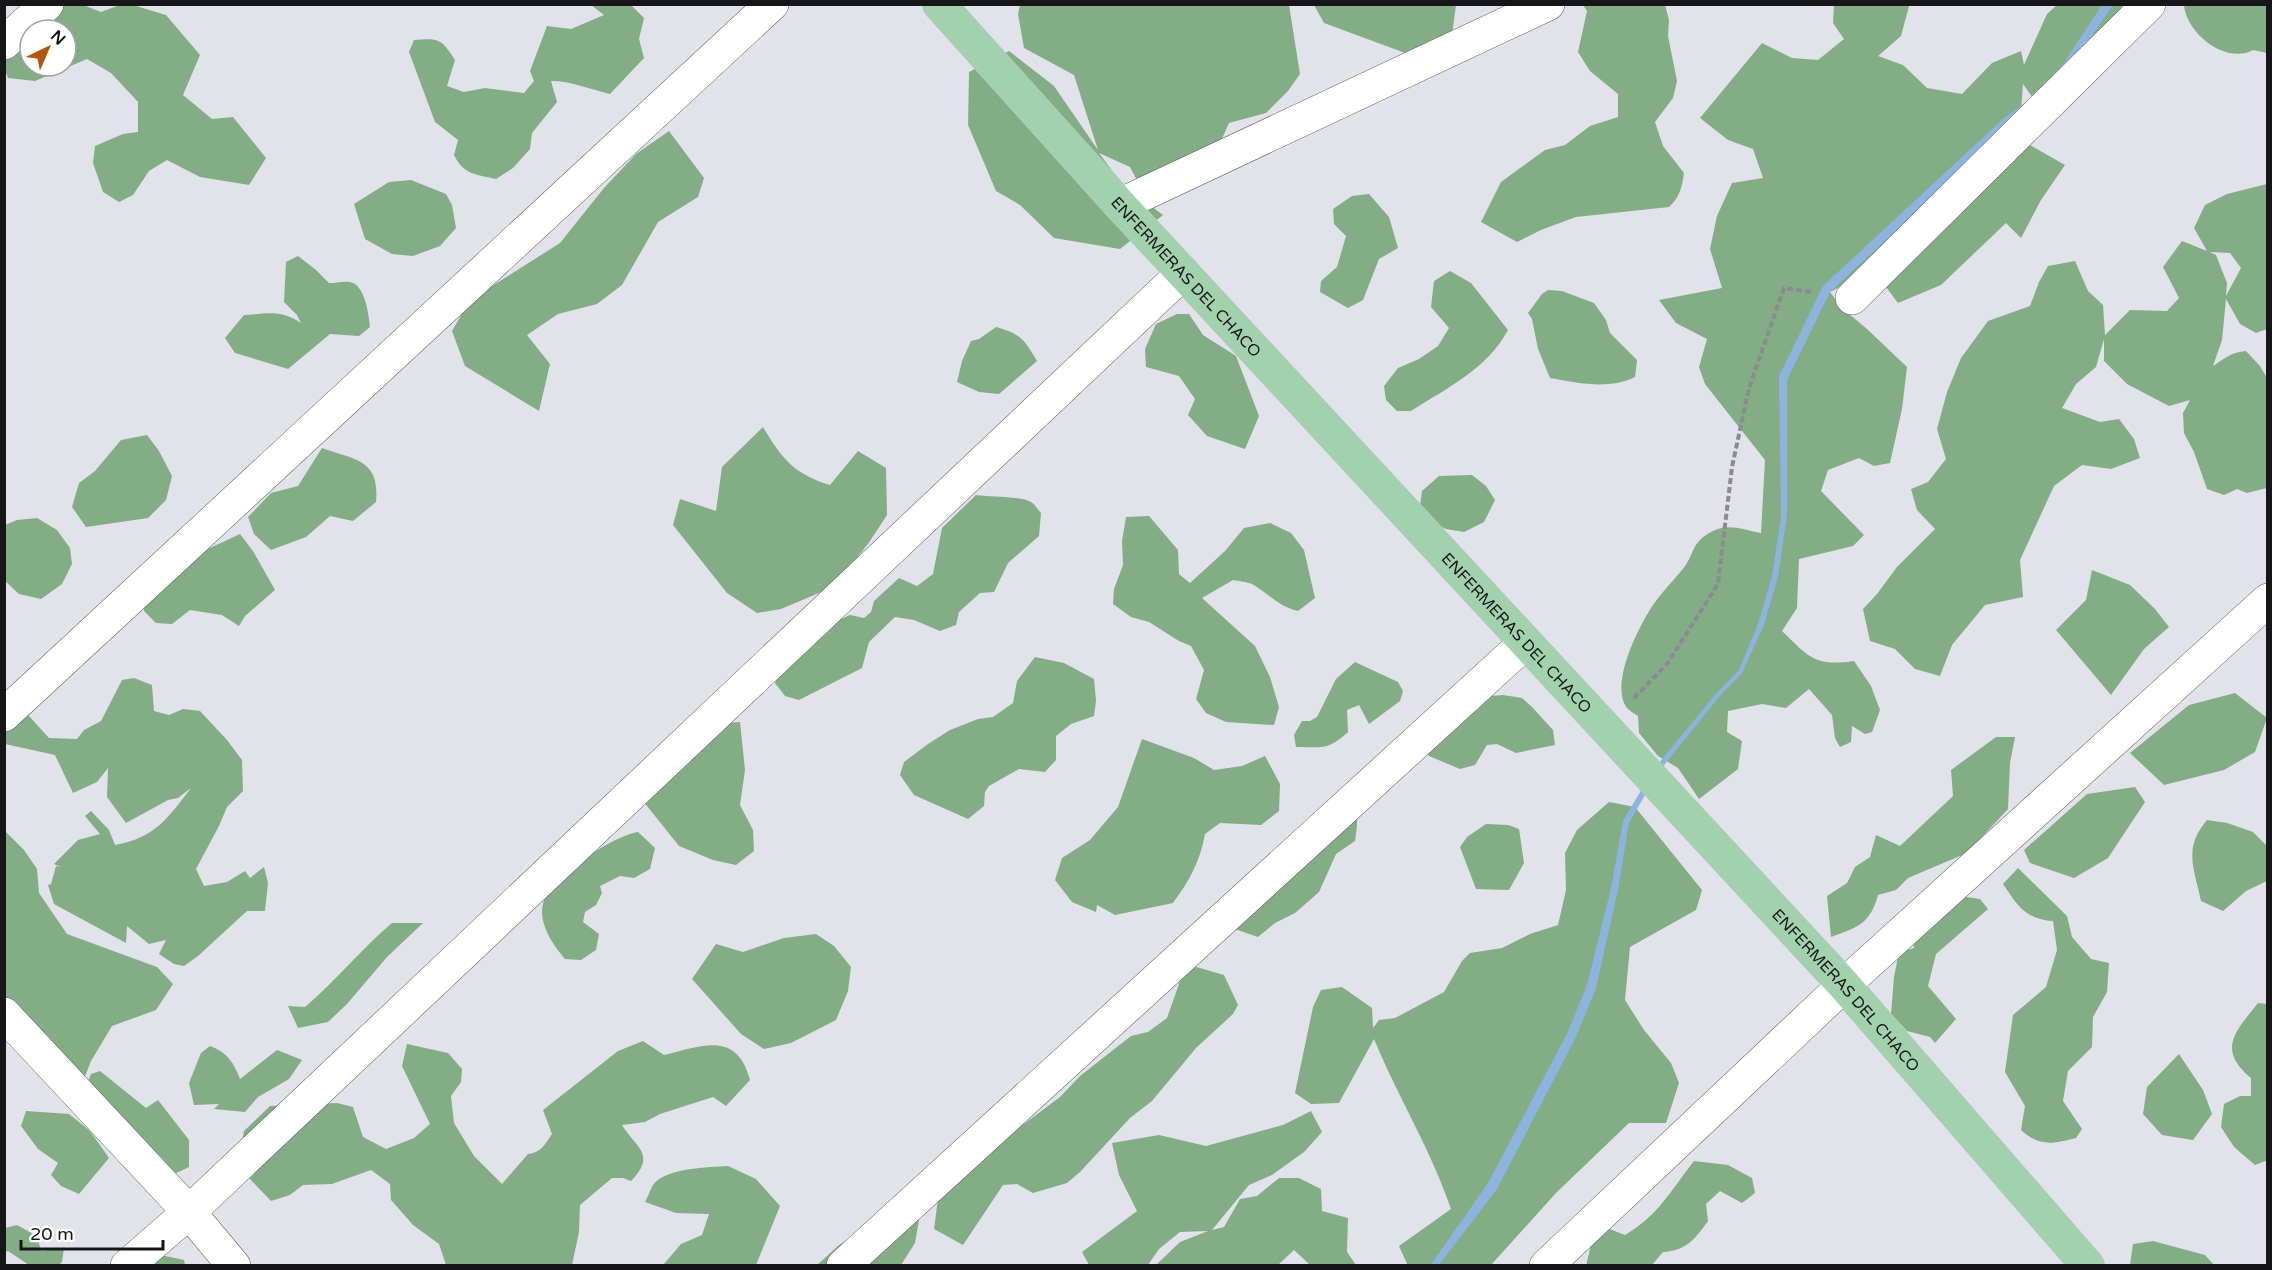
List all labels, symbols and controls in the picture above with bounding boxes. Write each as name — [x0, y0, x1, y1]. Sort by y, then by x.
north arrow — [18, 18, 78, 78]
text: N — [46, 26, 69, 50]
street label: ENFERMERAS DEL CHACO — [1106, 193, 1265, 362]
street label: ENFERMERAS DEL CHACO — [1437, 549, 1596, 718]
street label: ENFERMERAS DEL CHACO — [1767, 905, 1924, 1076]
scale bar — [21, 1213, 164, 1251]
text: 20 m — [30, 1223, 74, 1245]

